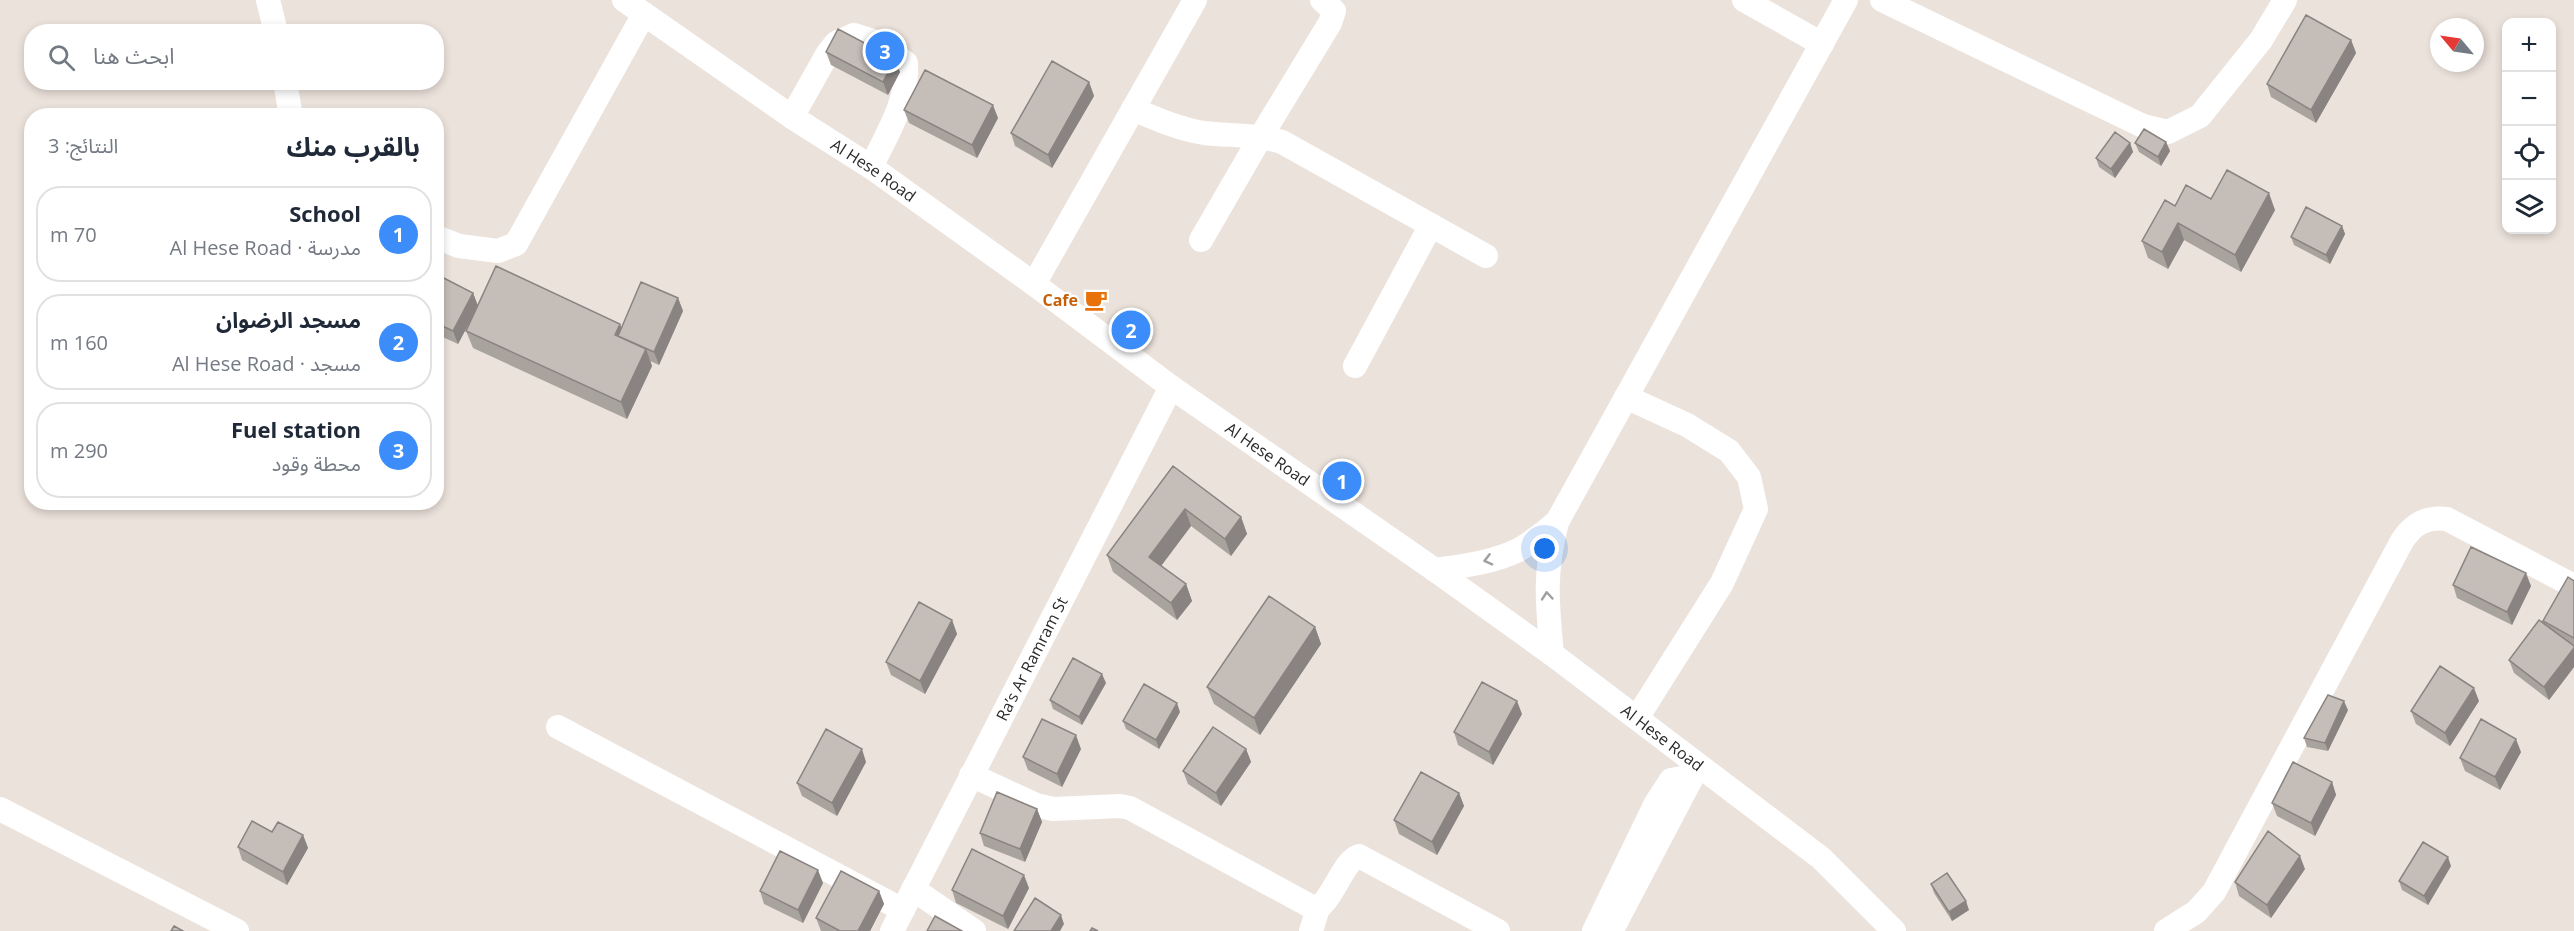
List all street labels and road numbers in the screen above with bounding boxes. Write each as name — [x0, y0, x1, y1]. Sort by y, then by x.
street label: Al Hese Road — [827, 134, 920, 207]
street label: Al Hese Road — [1221, 417, 1314, 491]
street label: Ra’s Ar Ramram St — [991, 593, 1073, 724]
street label: Al Hese Road — [1617, 699, 1708, 776]

